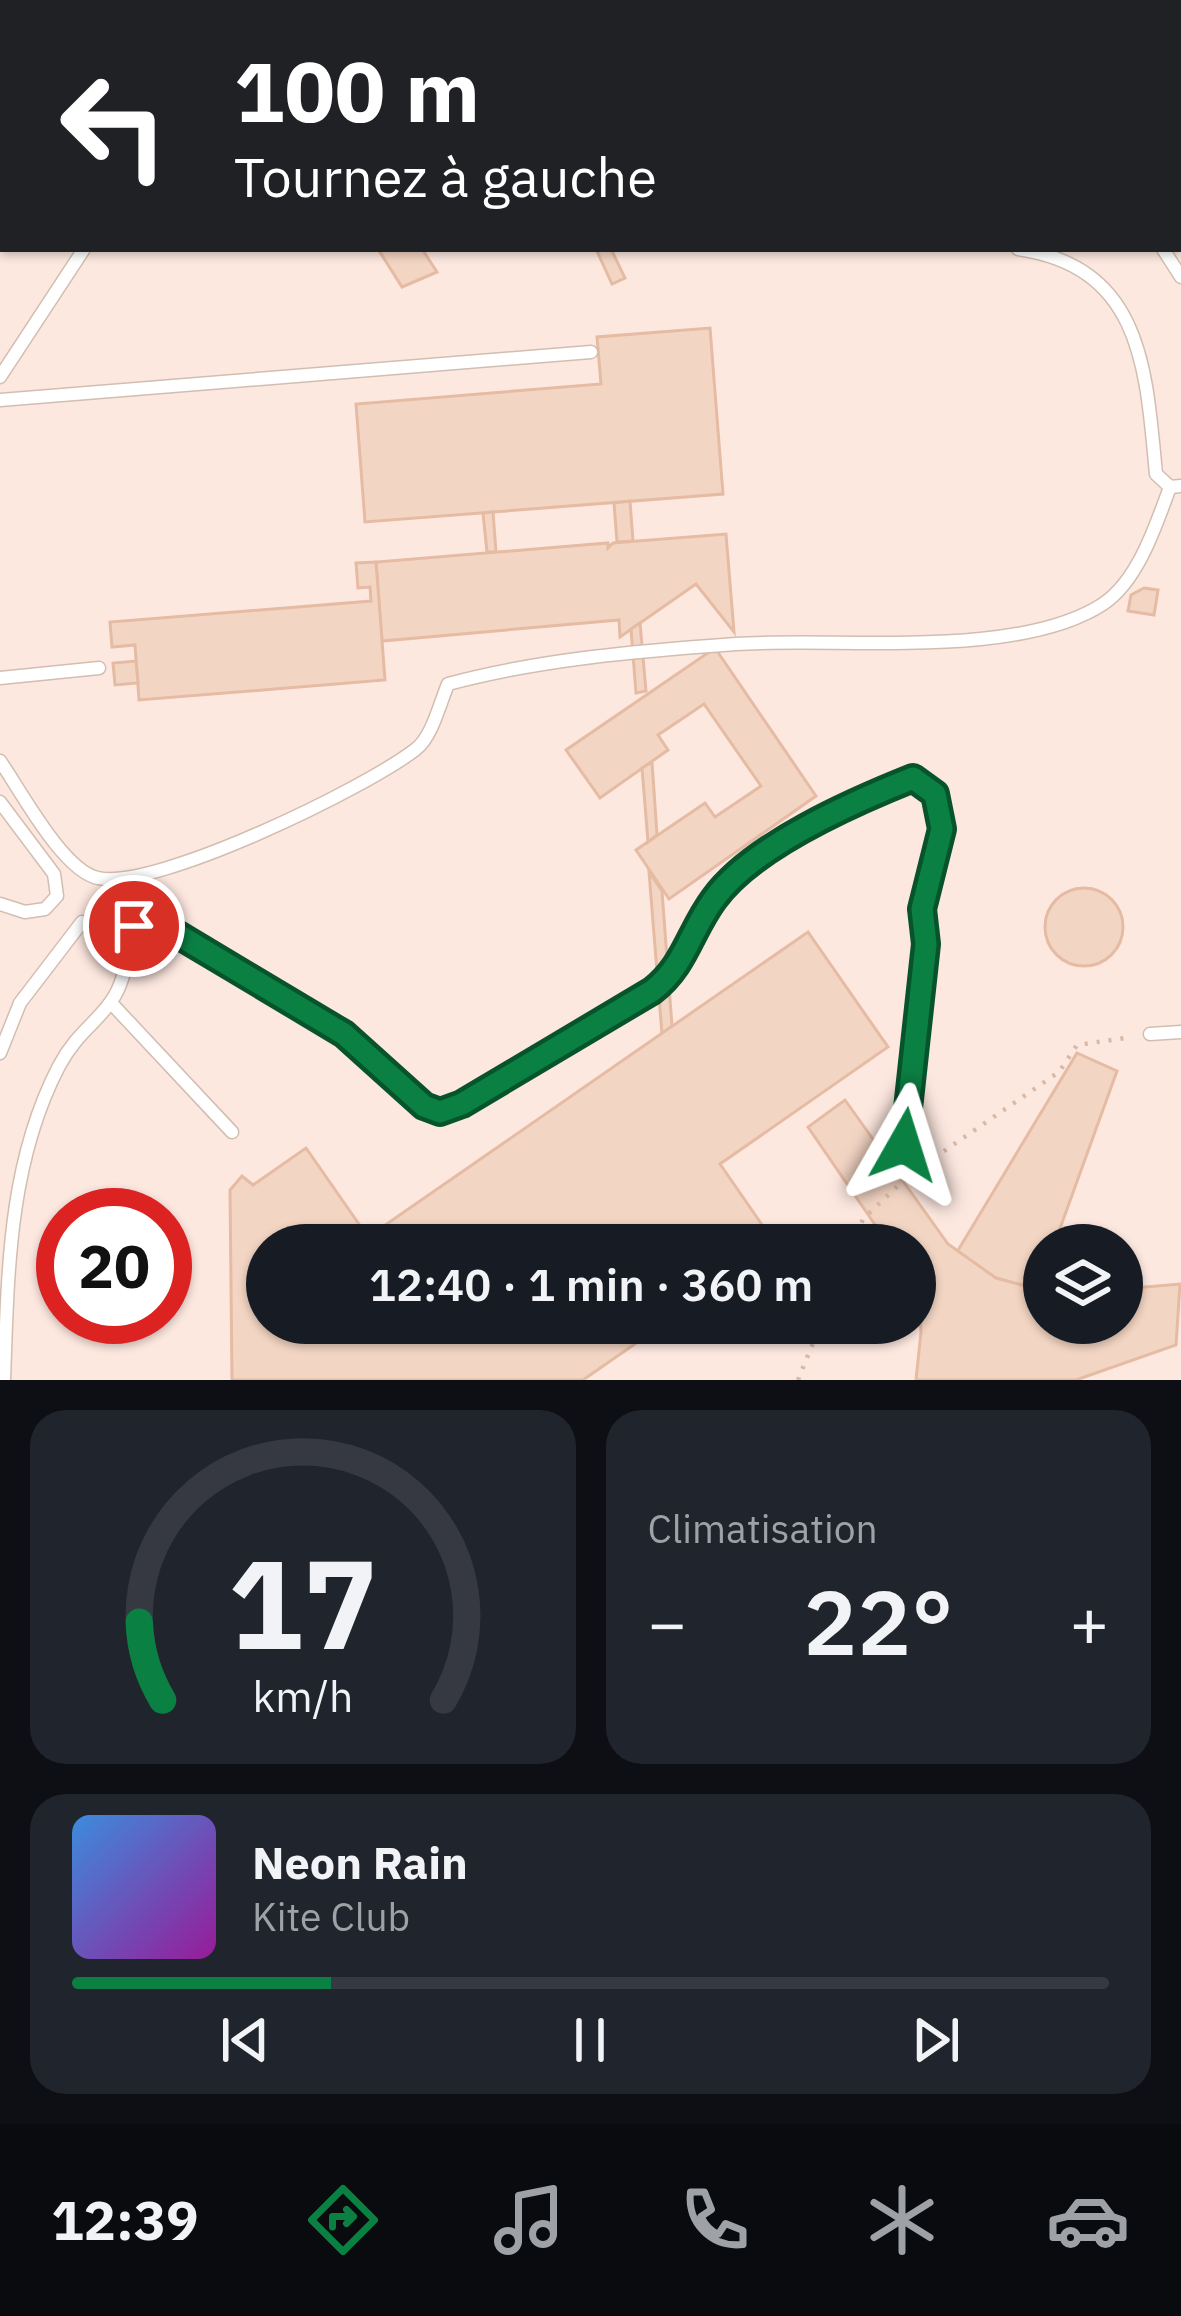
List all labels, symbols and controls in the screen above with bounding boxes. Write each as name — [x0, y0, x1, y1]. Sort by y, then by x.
text: 100 m — [234, 36, 480, 145]
icon: left — [36, 48, 192, 204]
text: Tournez à gauche — [234, 142, 657, 212]
pin — [83, 875, 185, 977]
icon: arrive — [101, 893, 167, 959]
position arrow — [841, 1082, 967, 1208]
speed limit sign: 20 — [36, 1188, 192, 1344]
map controls — [1023, 1224, 1143, 1344]
button: layers — [1023, 1224, 1143, 1344]
text: 12:40 · 1 min · 360 m — [369, 1255, 813, 1313]
text: Climatisation — [648, 1503, 878, 1554]
text: 17 — [228, 1521, 378, 1683]
text: 22° — [803, 1563, 953, 1680]
text: − — [648, 1579, 687, 1665]
text: + — [1069, 1579, 1109, 1665]
text: km/h — [252, 1668, 353, 1724]
text: Neon Rain — [252, 1833, 468, 1891]
text: Kite Club — [252, 1891, 410, 1942]
icon: previous — [212, 2007, 278, 2073]
icon: pause — [557, 2007, 623, 2073]
icon: next — [903, 2007, 969, 2073]
icon: directions — [301, 2178, 385, 2262]
icon: music — [487, 2178, 571, 2262]
icon: phone — [673, 2178, 757, 2262]
icon: climate — [860, 2178, 944, 2262]
icon: car — [1046, 2178, 1130, 2262]
text: 12:39 — [51, 2185, 199, 2255]

